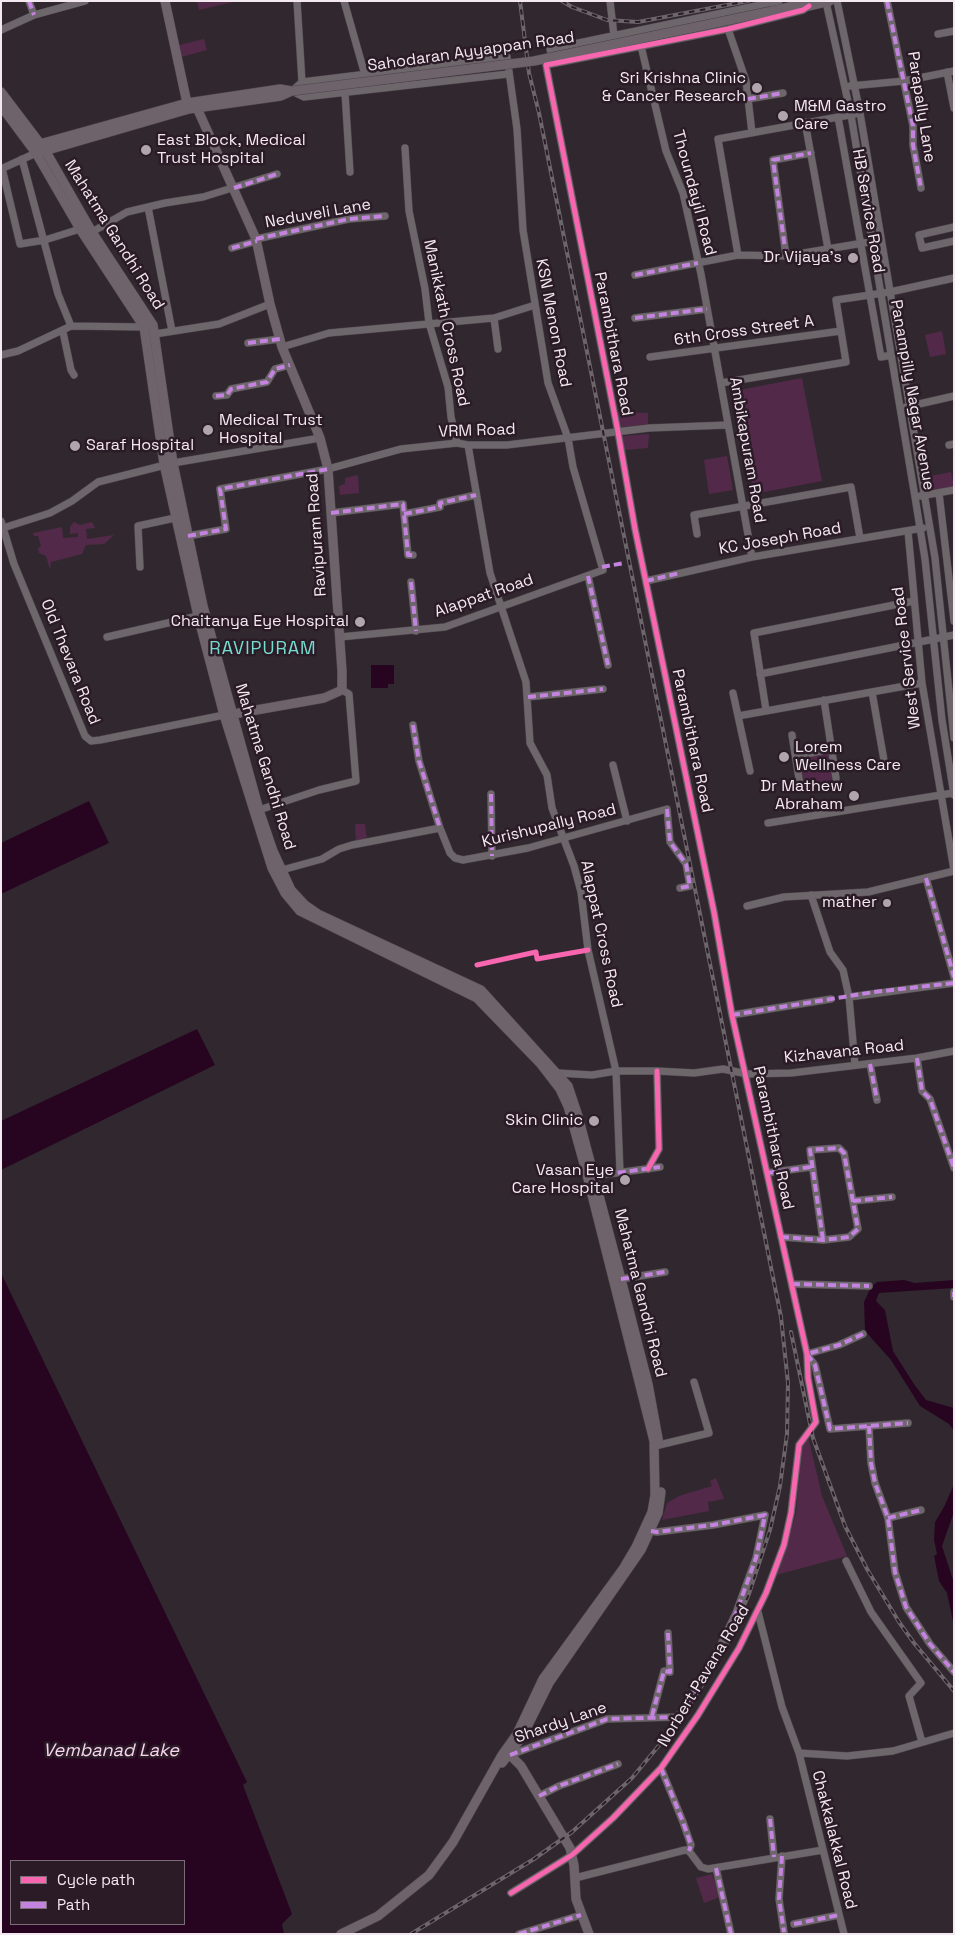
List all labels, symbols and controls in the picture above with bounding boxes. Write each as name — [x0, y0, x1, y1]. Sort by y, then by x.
street label: Sahodaran Ayyappan Road — [366, 28, 576, 76]
street label: Parapally Lane — [903, 50, 939, 164]
place label: Sri Krishna Clinic & Cancer Research — [602, 69, 746, 107]
marker: Sri Krishna Clinic & Cancer Research — [750, 81, 764, 95]
place label: M&M Gastro Care — [794, 97, 886, 135]
marker: M&M Gastro Care — [776, 109, 790, 123]
street label: Thoundayil Road — [668, 128, 720, 258]
place label: East Block, Medical Trust Hospital — [157, 131, 306, 169]
marker: East Block, Medical Trust Hospital — [139, 143, 153, 157]
street label: HB Service Road — [848, 148, 888, 274]
street label: Mahatma Gandhi Road — [60, 157, 168, 313]
street label: Neduveli Lane — [264, 195, 372, 233]
street label: Manikkath Cross Road — [419, 238, 473, 408]
place label: Dr Vijaya's — [764, 248, 842, 268]
marker: Dr Vijaya's — [846, 251, 860, 265]
street label: KSN Menon Road — [531, 257, 575, 389]
street label: Parambithara Road — [590, 270, 636, 418]
street label: Panampilly Nagar Avenue — [886, 298, 938, 492]
street label: 6th Cross Street A — [673, 312, 815, 350]
street label: Ambikapuram Road — [725, 376, 769, 524]
place label: Medical Trust Hospital — [219, 411, 323, 449]
street label: VRM Road — [438, 420, 516, 442]
marker: Medical Trust Hospital — [201, 423, 215, 437]
place label: Saraf Hospital — [86, 436, 194, 456]
marker: Saraf Hospital — [68, 439, 82, 453]
street label: Ravipuram Road — [303, 473, 331, 597]
street label: KC Joseph Road — [717, 519, 843, 559]
street label: Alappat Road — [432, 570, 536, 622]
street label: West Service Road — [889, 586, 925, 730]
street label: Old Thevara Road — [36, 597, 104, 727]
place label: Chaitanya Eye Hospital — [171, 612, 349, 632]
marker: Chaitanya Eye Hospital — [353, 615, 367, 629]
district label: RAVIPURAM — [208, 638, 318, 660]
street label: Parambithara Road — [667, 667, 717, 815]
street label: Mahatma Gandhi Road — [231, 681, 299, 853]
place label: Lorem Wellness Care — [795, 738, 901, 776]
marker: Lorem Wellness Care — [777, 750, 791, 764]
place label: Dr Mathew Abraham — [760, 777, 843, 815]
marker: Dr Mathew Abraham — [847, 789, 861, 803]
street label: Kurishupally Road — [480, 800, 618, 852]
street label: Alappat Cross Road — [576, 859, 626, 1009]
place label: mather — [822, 893, 877, 913]
marker: mather — [881, 897, 893, 909]
street label: Kizhavana Road — [783, 1036, 905, 1068]
street label: Parambithara Road — [748, 1064, 798, 1212]
place label: Skin Clinic — [505, 1111, 583, 1131]
marker: Skin Clinic — [587, 1114, 601, 1128]
place label: Vasan Eye Care Hospital — [512, 1161, 614, 1199]
marker: Vasan Eye Care Hospital — [618, 1173, 632, 1187]
street label: Mahatma Gandhi Road — [610, 1207, 670, 1379]
street label: Norbert Pavana Road — [654, 1602, 754, 1750]
street label: Shardy Lane — [512, 1698, 610, 1748]
water label: Vembanad Lake — [43, 1740, 179, 1762]
street label: Chakkalakkal Road — [807, 1769, 861, 1911]
legend — [10, 1860, 185, 1925]
text: Cycle path — [57, 1870, 135, 1889]
text: Path — [57, 1895, 90, 1914]

